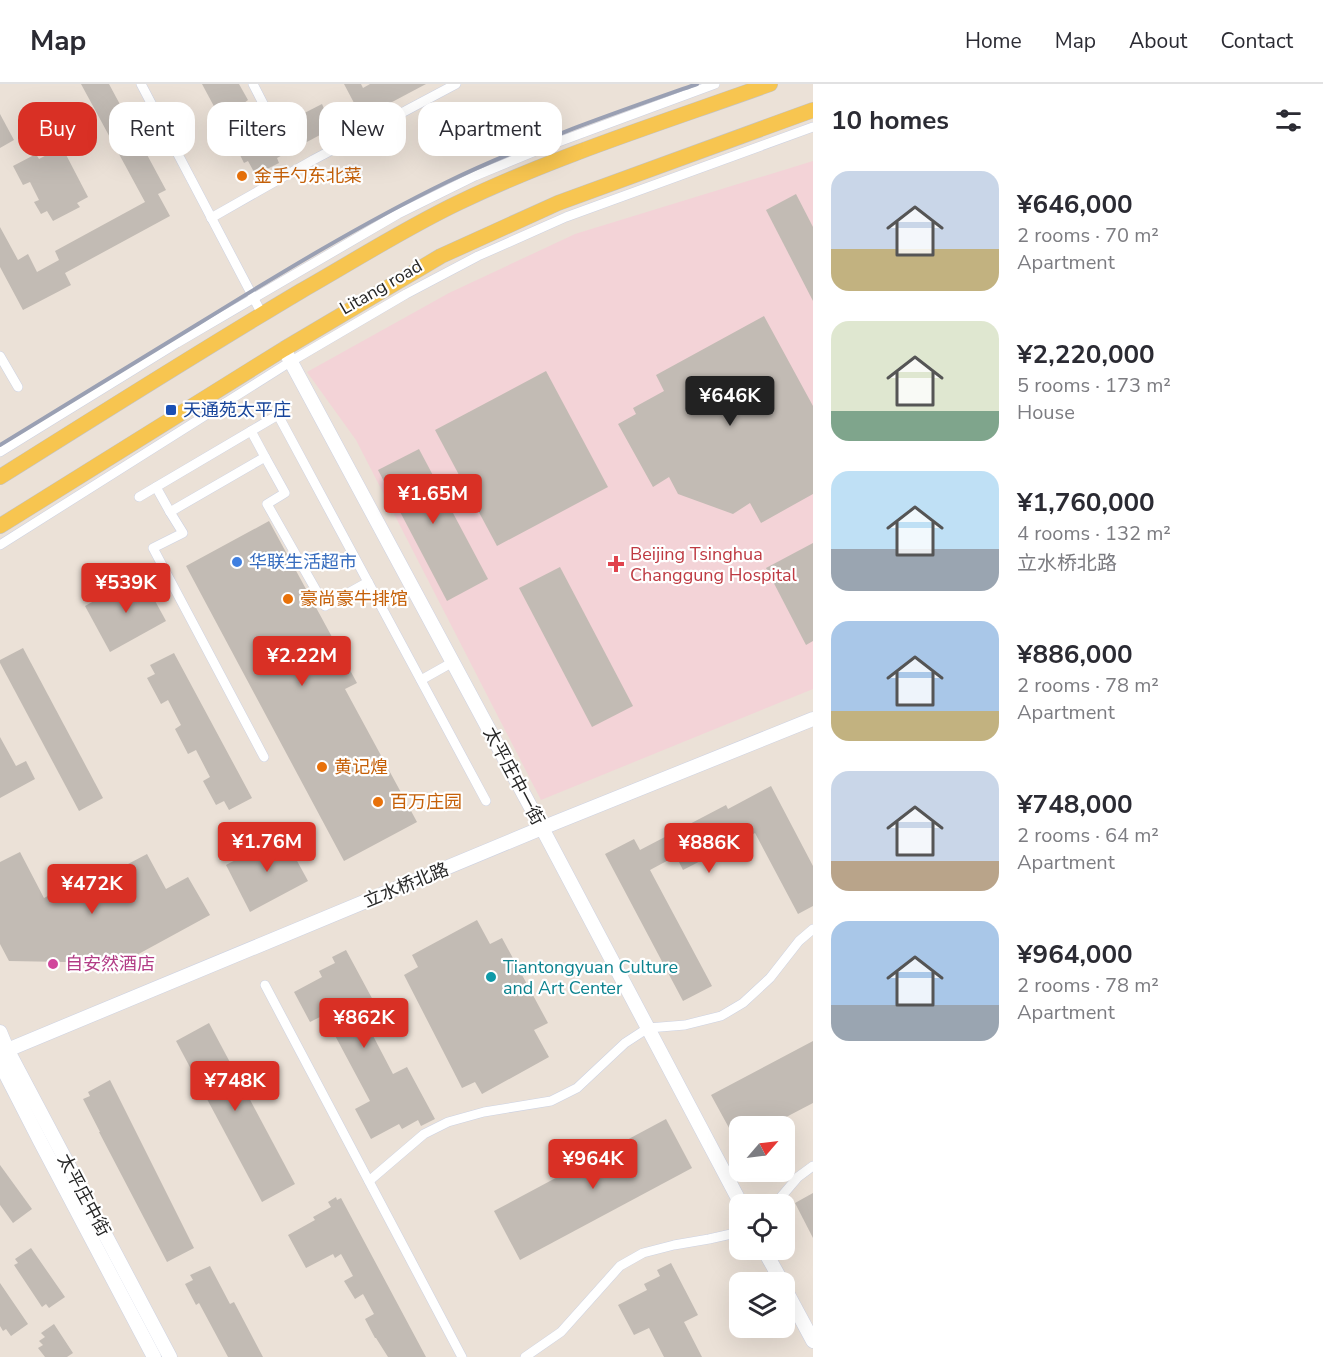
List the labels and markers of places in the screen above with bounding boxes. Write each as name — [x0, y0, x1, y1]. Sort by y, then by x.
place label: 金手勺东北菜 — [254, 164, 362, 188]
marker: 金手勺东北菜 — [235, 169, 249, 183]
pin: ¥646K — [688, 376, 772, 427]
place label: 天通苑太平庄 — [183, 398, 291, 422]
marker: 天通苑太平庄 — [164, 403, 178, 417]
pin: ¥1.65M — [384, 474, 482, 525]
place label: Beijing Tsinghua Changgung Hospital — [630, 542, 798, 587]
place label: 华联生活超市 — [249, 550, 357, 574]
marker: 华联生活超市 — [230, 555, 244, 569]
marker: Beijing Tsinghua Changgung Hospital — [607, 555, 625, 573]
pin: ¥539K — [84, 563, 168, 614]
place label: 豪尚豪牛排馆 — [300, 587, 408, 611]
marker: 豪尚豪牛排馆 — [281, 592, 295, 606]
pin: ¥2.22M — [253, 636, 351, 687]
place label: 黄记煌 — [334, 755, 388, 779]
marker: 黄记煌 — [315, 760, 329, 774]
place label: 百万庄园 — [390, 790, 462, 814]
marker: 百万庄园 — [371, 795, 385, 809]
pin: ¥1.76M — [218, 822, 316, 873]
pin: ¥886K — [667, 823, 751, 874]
pin: ¥472K — [50, 864, 134, 915]
place label: 自安然酒店 — [65, 952, 155, 976]
place label: Tiantongyuan Culture and Art Center — [503, 955, 678, 1000]
marker: 自安然酒店 — [46, 957, 60, 971]
marker: Tiantongyuan Culture and Art Center — [484, 970, 498, 984]
pin: ¥862K — [322, 998, 406, 1049]
pin: ¥748K — [193, 1061, 277, 1112]
pin: ¥964K — [551, 1139, 635, 1190]

